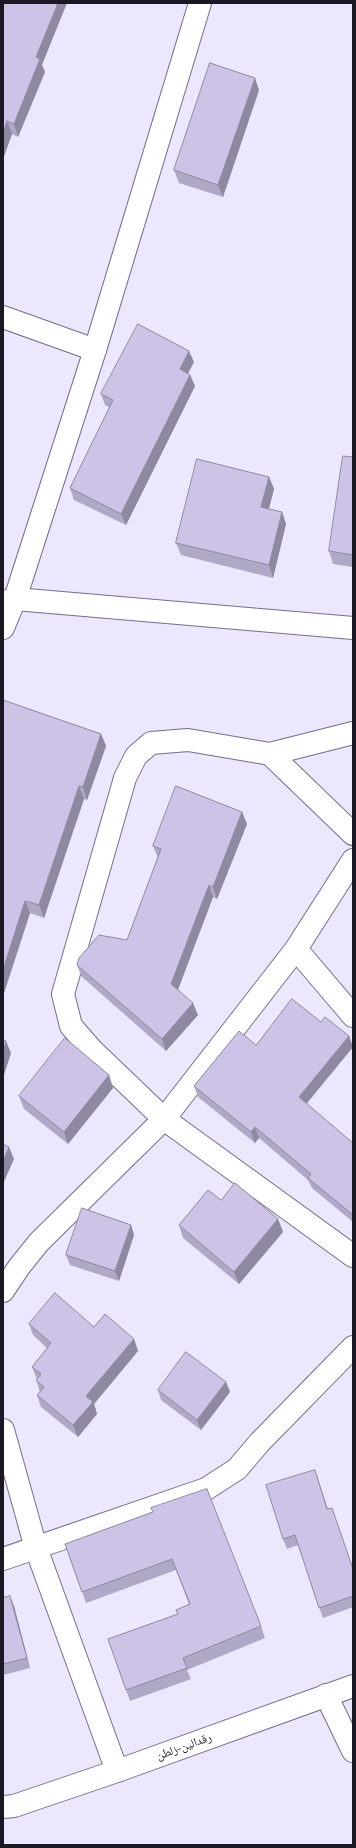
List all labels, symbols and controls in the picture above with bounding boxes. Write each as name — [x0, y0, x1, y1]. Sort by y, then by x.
street label: رقدالين-زلطن — [154, 1730, 214, 1764]

